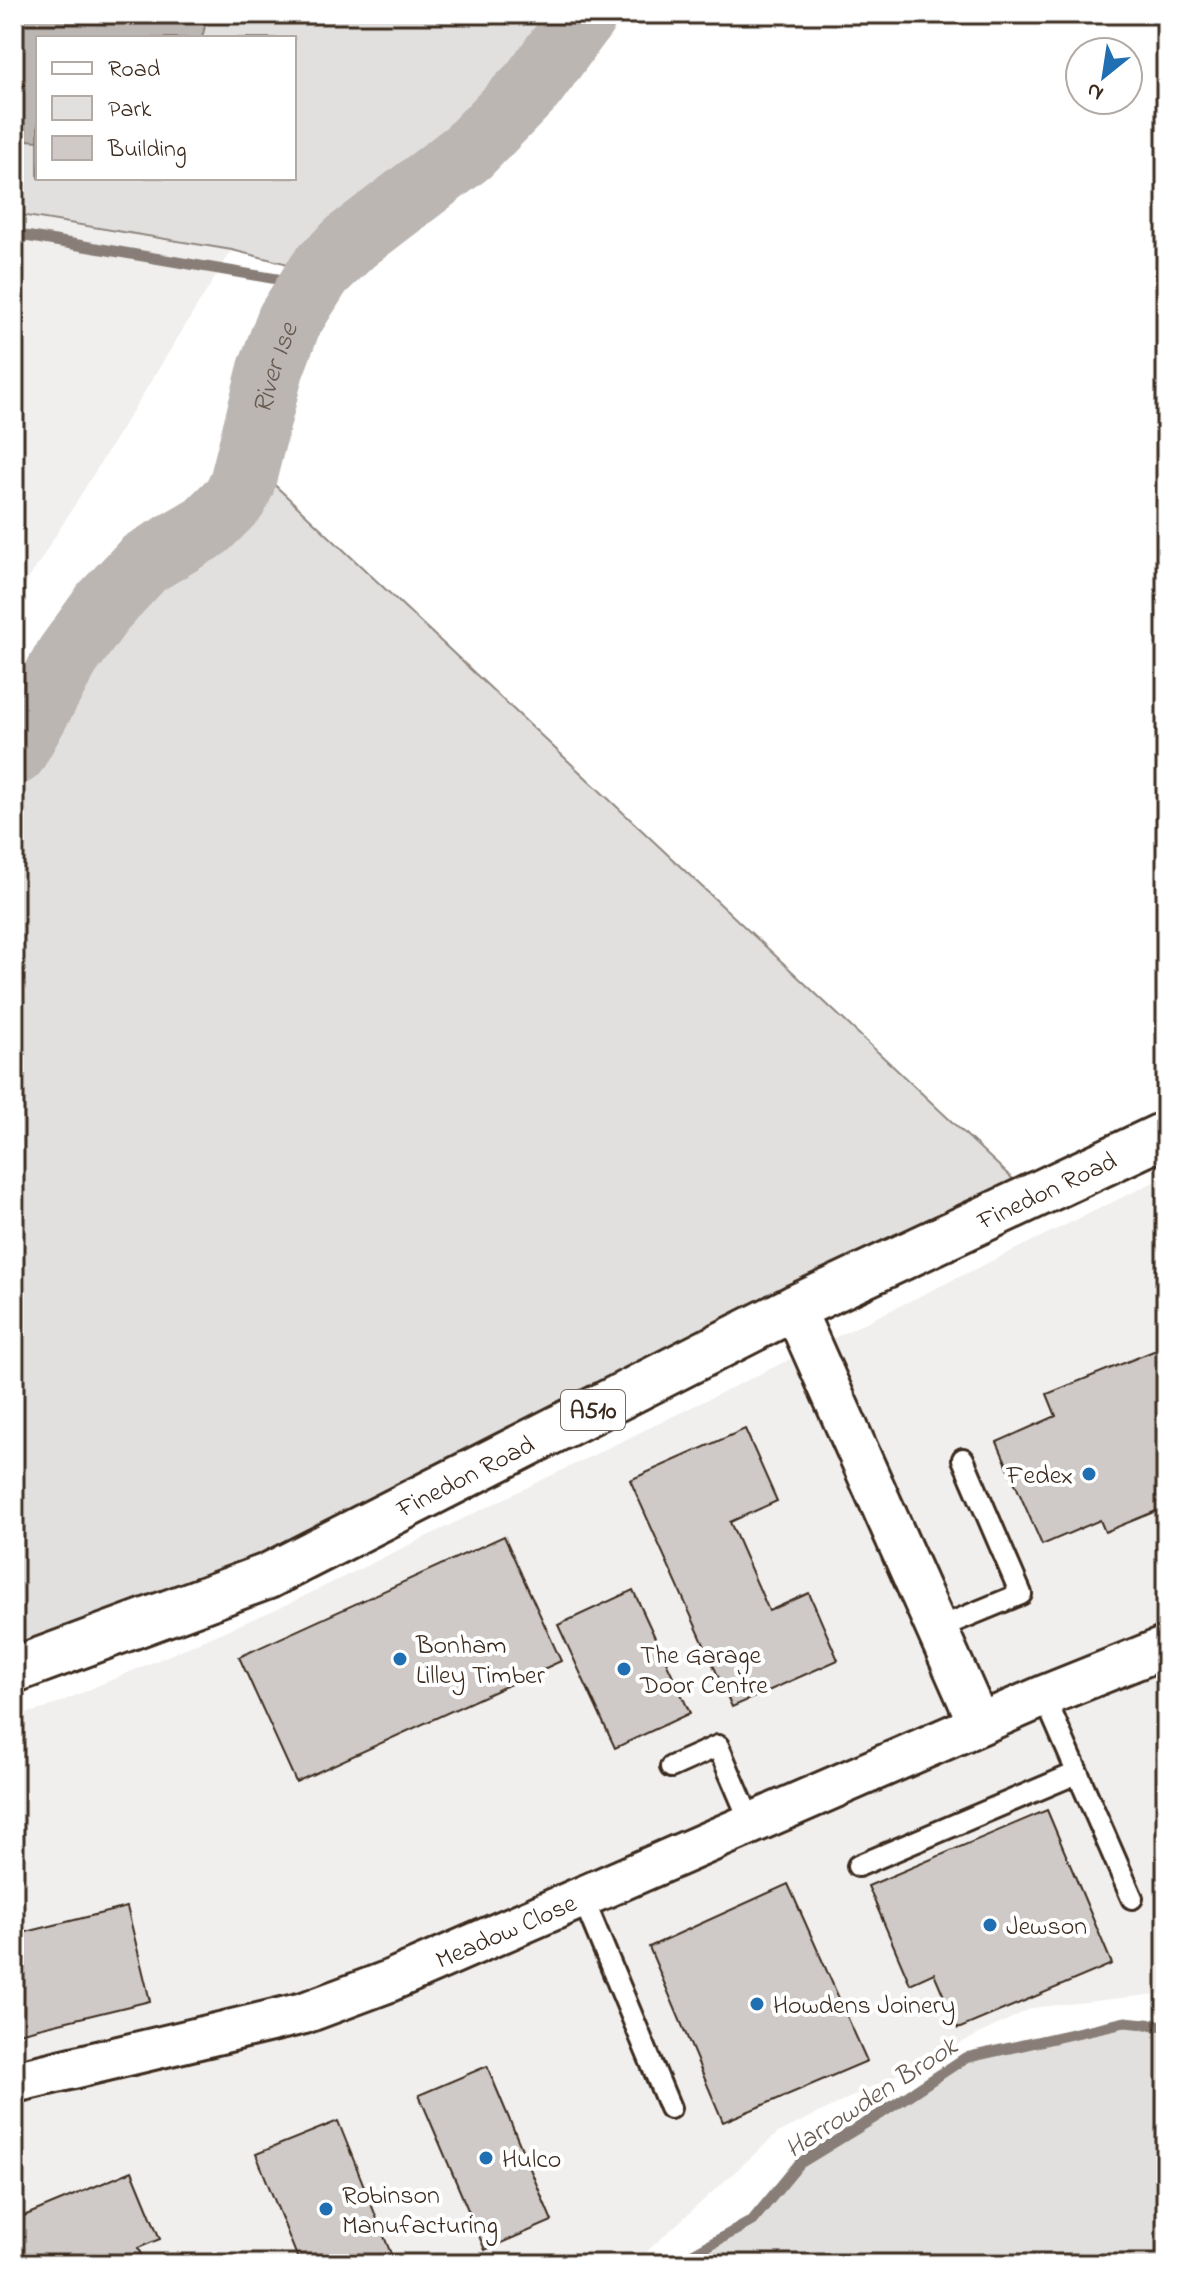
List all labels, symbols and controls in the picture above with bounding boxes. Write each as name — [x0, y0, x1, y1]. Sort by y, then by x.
legend — [36, 36, 296, 180]
north arrow — [1064, 36, 1144, 116]
text: Road — [108, 53, 161, 88]
text: N — [1081, 73, 1110, 108]
text: Park — [108, 93, 152, 128]
text: Building — [107, 133, 187, 168]
water label: River Ise — [243, 316, 311, 419]
street label: Finedon Road — [971, 1143, 1124, 1242]
road number: A510 — [561, 1390, 625, 1430]
street label: Finedon Road — [390, 1427, 542, 1530]
place label: Fedex — [1006, 1458, 1073, 1496]
marker: Fedex — [1080, 1465, 1098, 1483]
place label: Bonham Lilley Timber — [415, 1628, 546, 1696]
place label: The Garage Door Centre — [639, 1638, 768, 1706]
marker: Bonham Lilley Timber — [391, 1650, 409, 1668]
marker: The Garage Door Centre — [615, 1660, 633, 1678]
street label: Meadow Close — [430, 1886, 584, 1981]
place label: Jewson — [1006, 1909, 1087, 1947]
marker: Jewson — [981, 1916, 999, 1934]
place label: Howdens Joinery — [773, 1988, 955, 2026]
marker: Howdens Joinery — [748, 1995, 766, 2013]
water label: Harrowden Brook — [777, 2027, 968, 2170]
place label: Hulco — [502, 2142, 561, 2180]
marker: Hulco — [477, 2149, 495, 2167]
place label: Robinson Manufacturing — [342, 2178, 498, 2246]
marker: Robinson Manufacturing — [317, 2200, 335, 2218]

